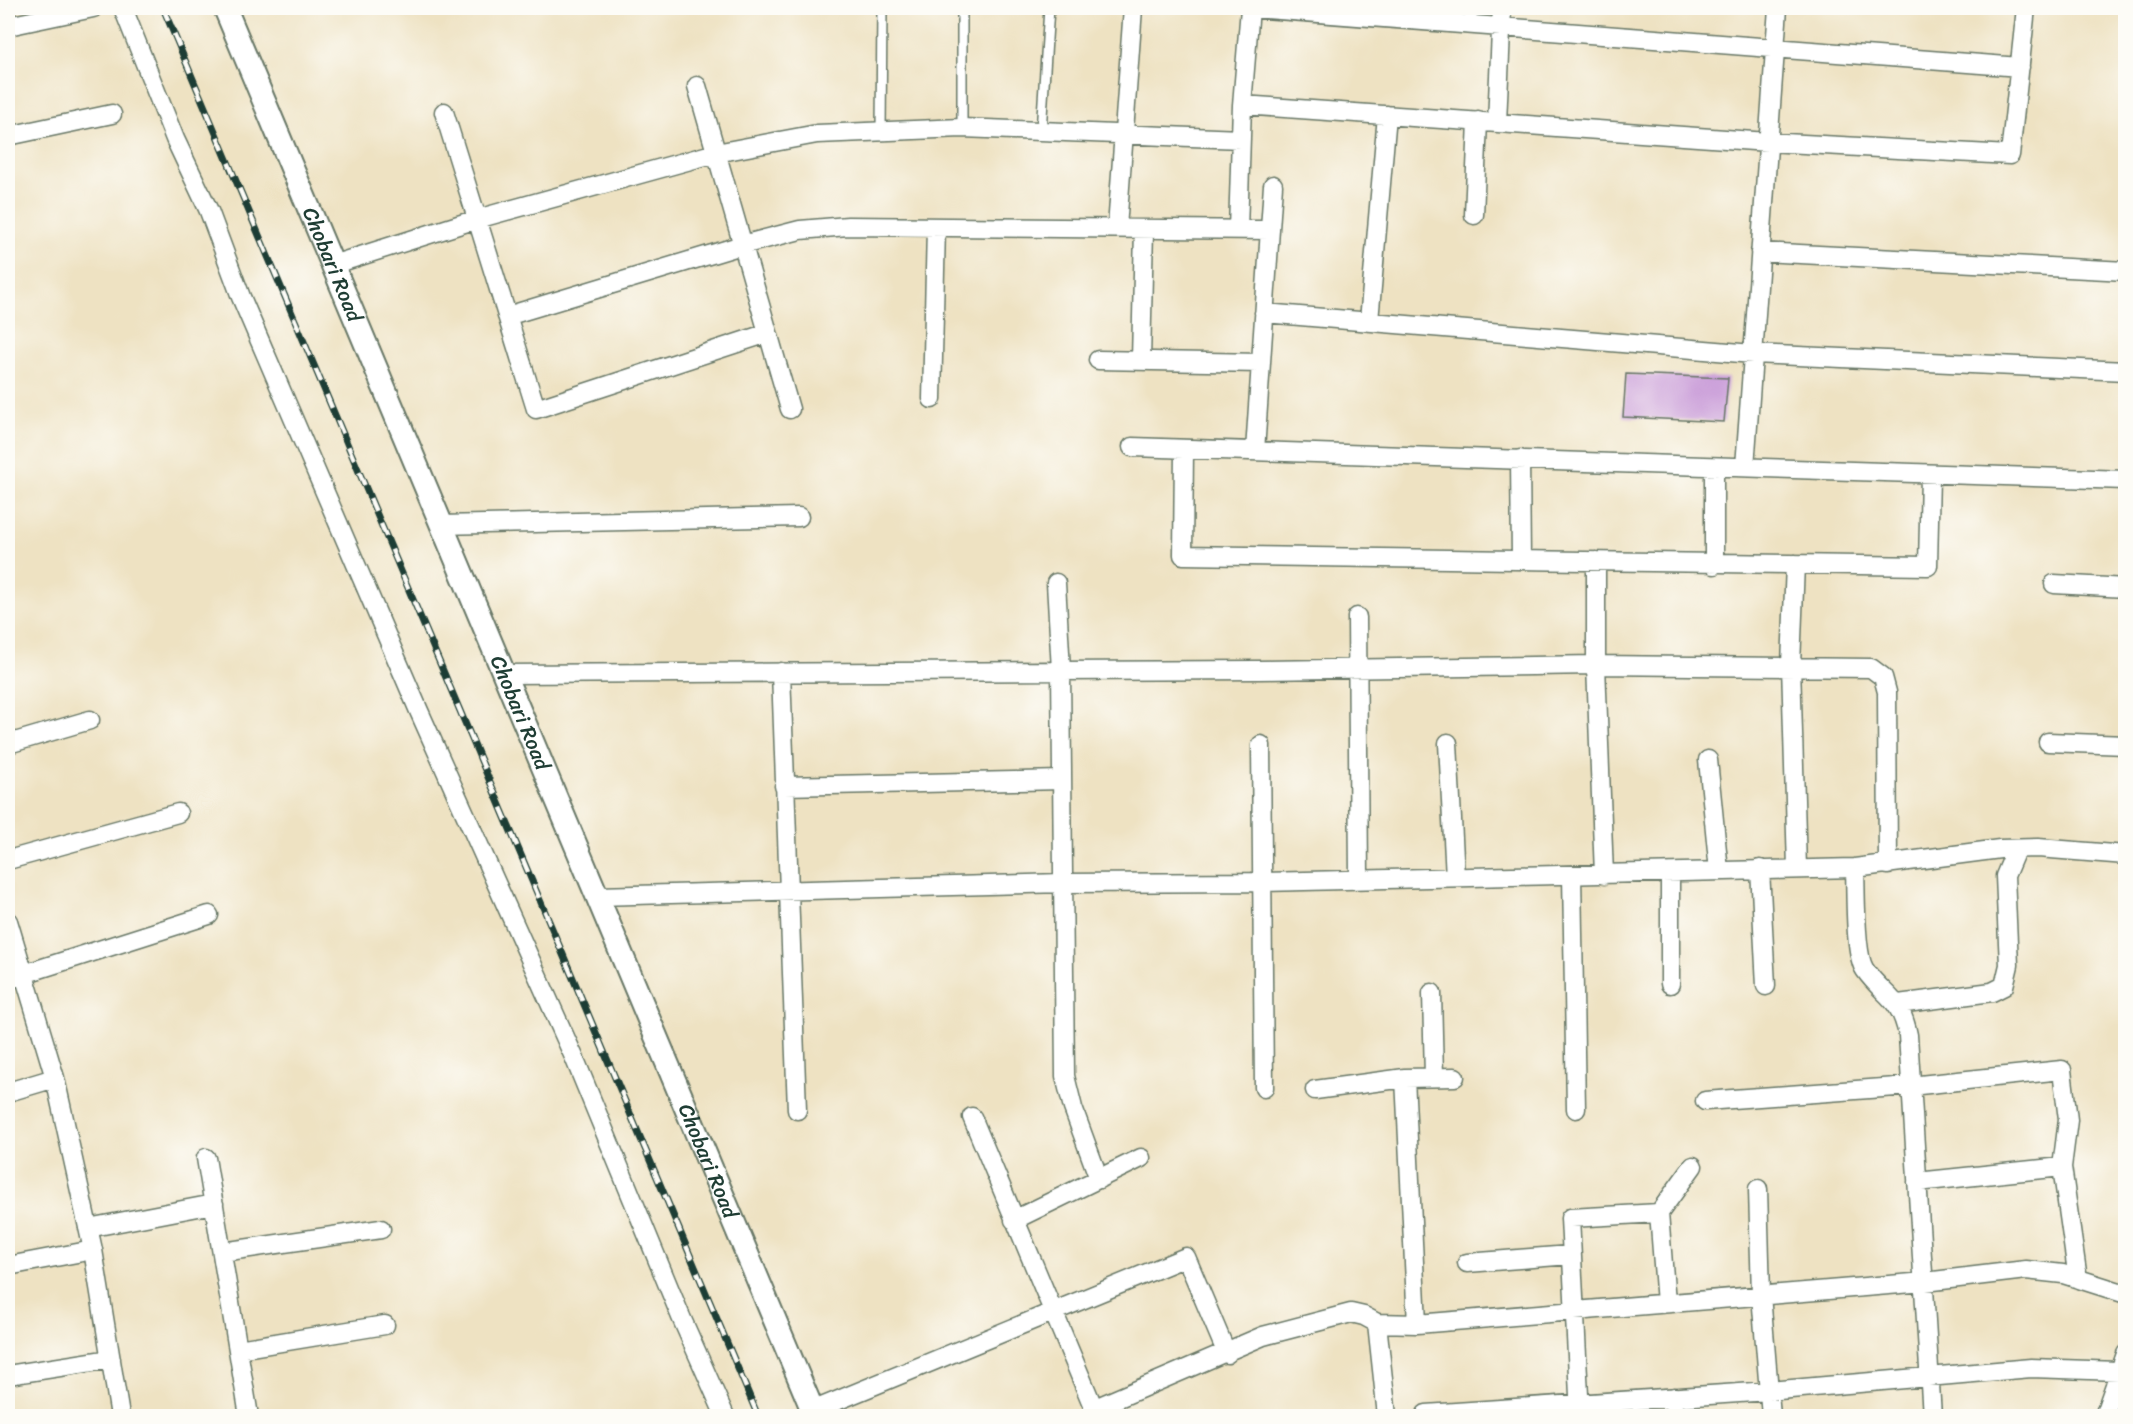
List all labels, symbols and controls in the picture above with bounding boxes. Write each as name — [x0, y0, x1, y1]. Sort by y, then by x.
street label: Chobari Road — [291, 201, 374, 330]
street label: Chobari Road — [479, 649, 562, 778]
street label: Chobari Road — [667, 1098, 750, 1226]

